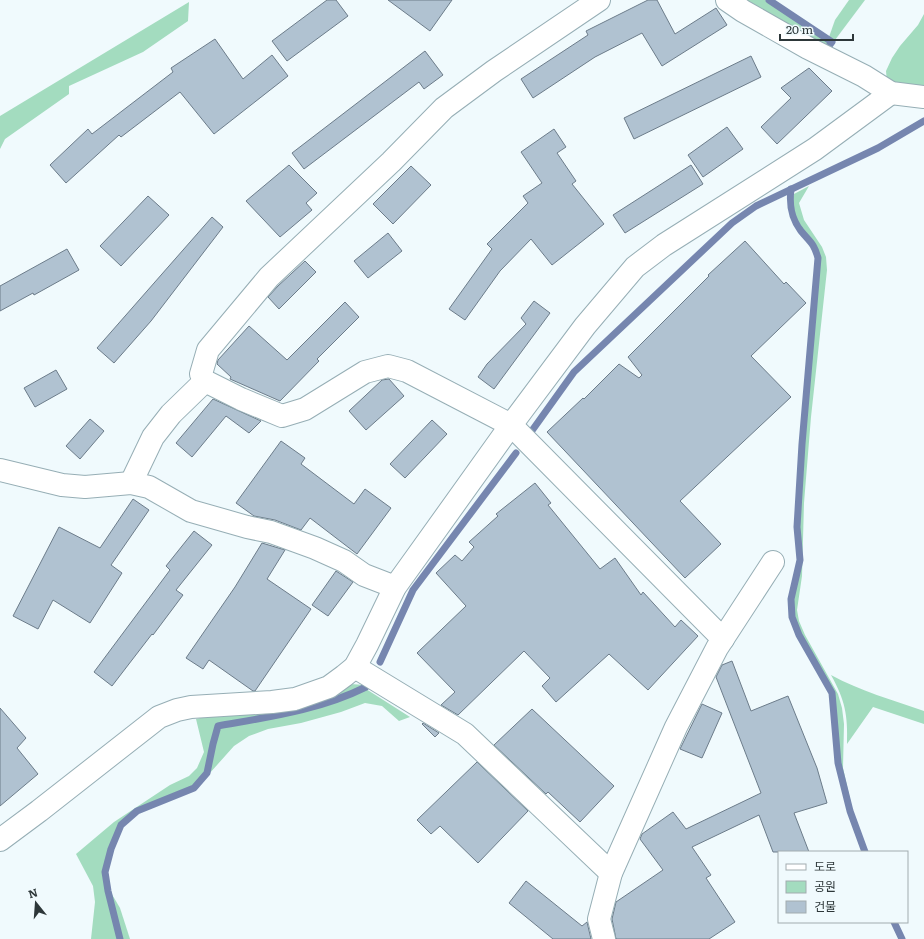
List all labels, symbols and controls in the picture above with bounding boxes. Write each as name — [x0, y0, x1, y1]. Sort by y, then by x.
scale bar — [780, 16, 853, 42]
text: 20 m — [786, 20, 813, 38]
legend — [778, 851, 908, 923]
text: 도로 — [814, 857, 836, 875]
text: 공원 — [814, 877, 836, 895]
north arrow — [16, 883, 56, 923]
text: N — [26, 883, 40, 901]
text: 건물 — [814, 897, 836, 915]

